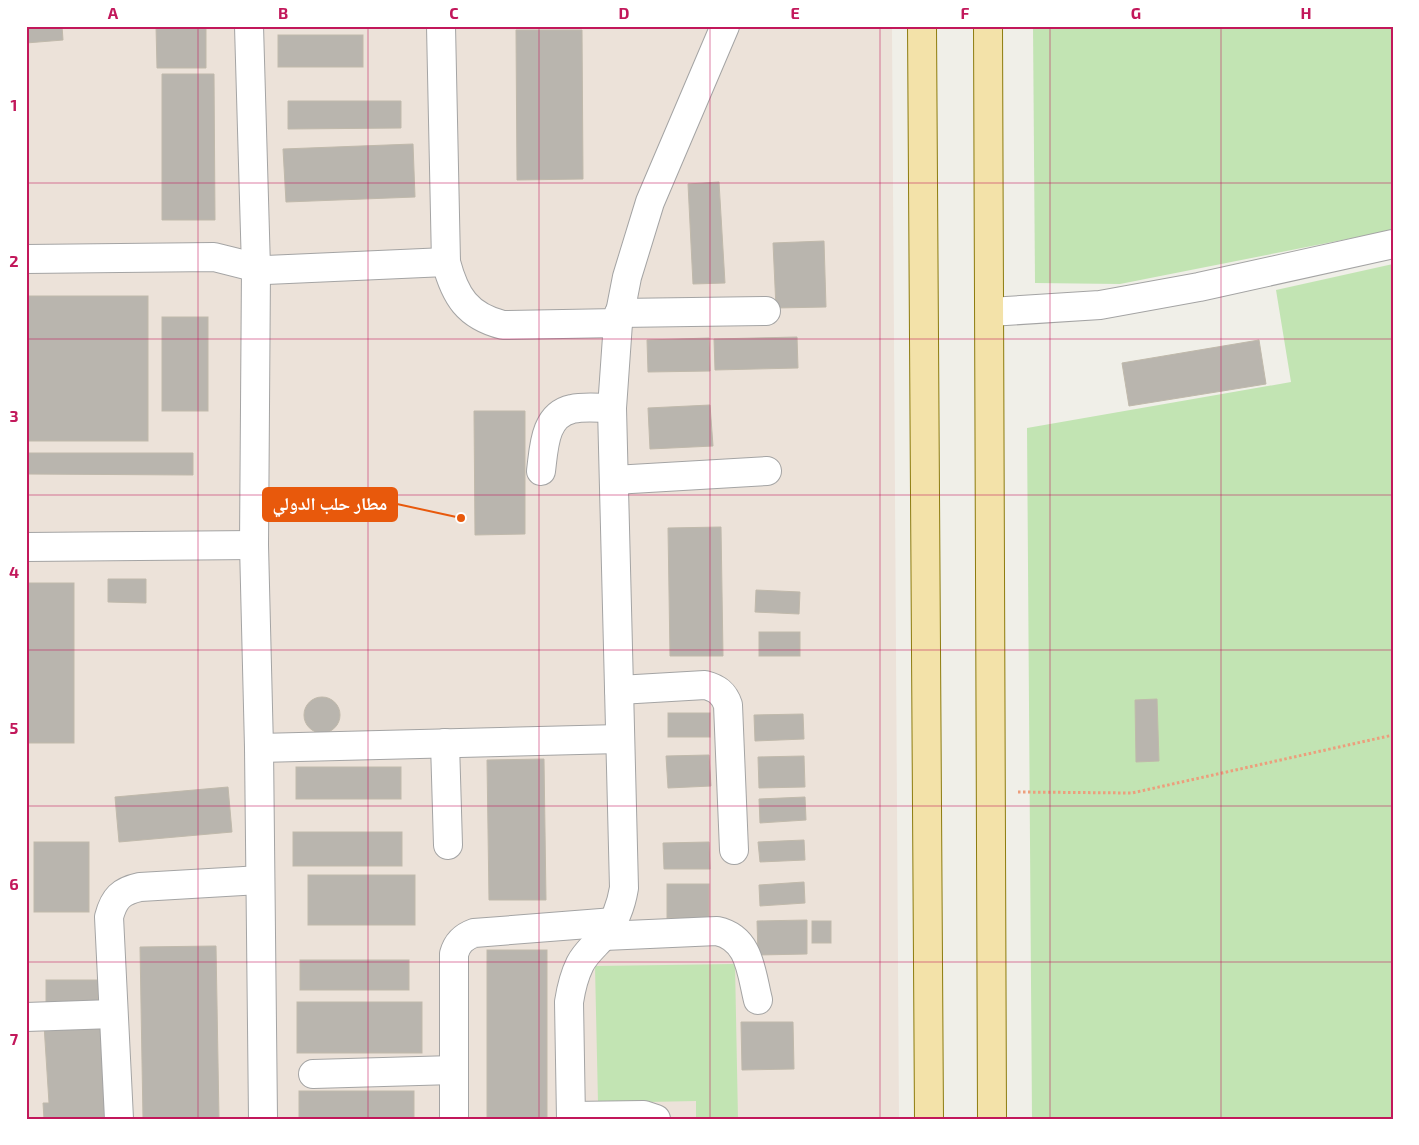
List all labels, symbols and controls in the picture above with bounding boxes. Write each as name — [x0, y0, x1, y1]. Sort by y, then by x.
text: A — [108, 3, 119, 22]
text: B — [278, 3, 288, 22]
text: C — [449, 3, 459, 22]
text: D — [619, 3, 630, 22]
text: E — [790, 3, 800, 22]
text: F — [961, 3, 970, 22]
text: G — [1131, 3, 1141, 22]
text: H — [1300, 3, 1312, 22]
text: 1 — [11, 95, 17, 114]
text: 2 — [9, 251, 19, 270]
text: 3 — [9, 406, 19, 425]
callout: مطار حلب الدولي — [263, 488, 397, 521]
text: مطار حلب الدولي — [273, 492, 387, 518]
text: 4 — [9, 562, 19, 581]
text: 5 — [10, 718, 19, 737]
text: 6 — [9, 874, 19, 893]
text: 7 — [10, 1029, 19, 1048]

